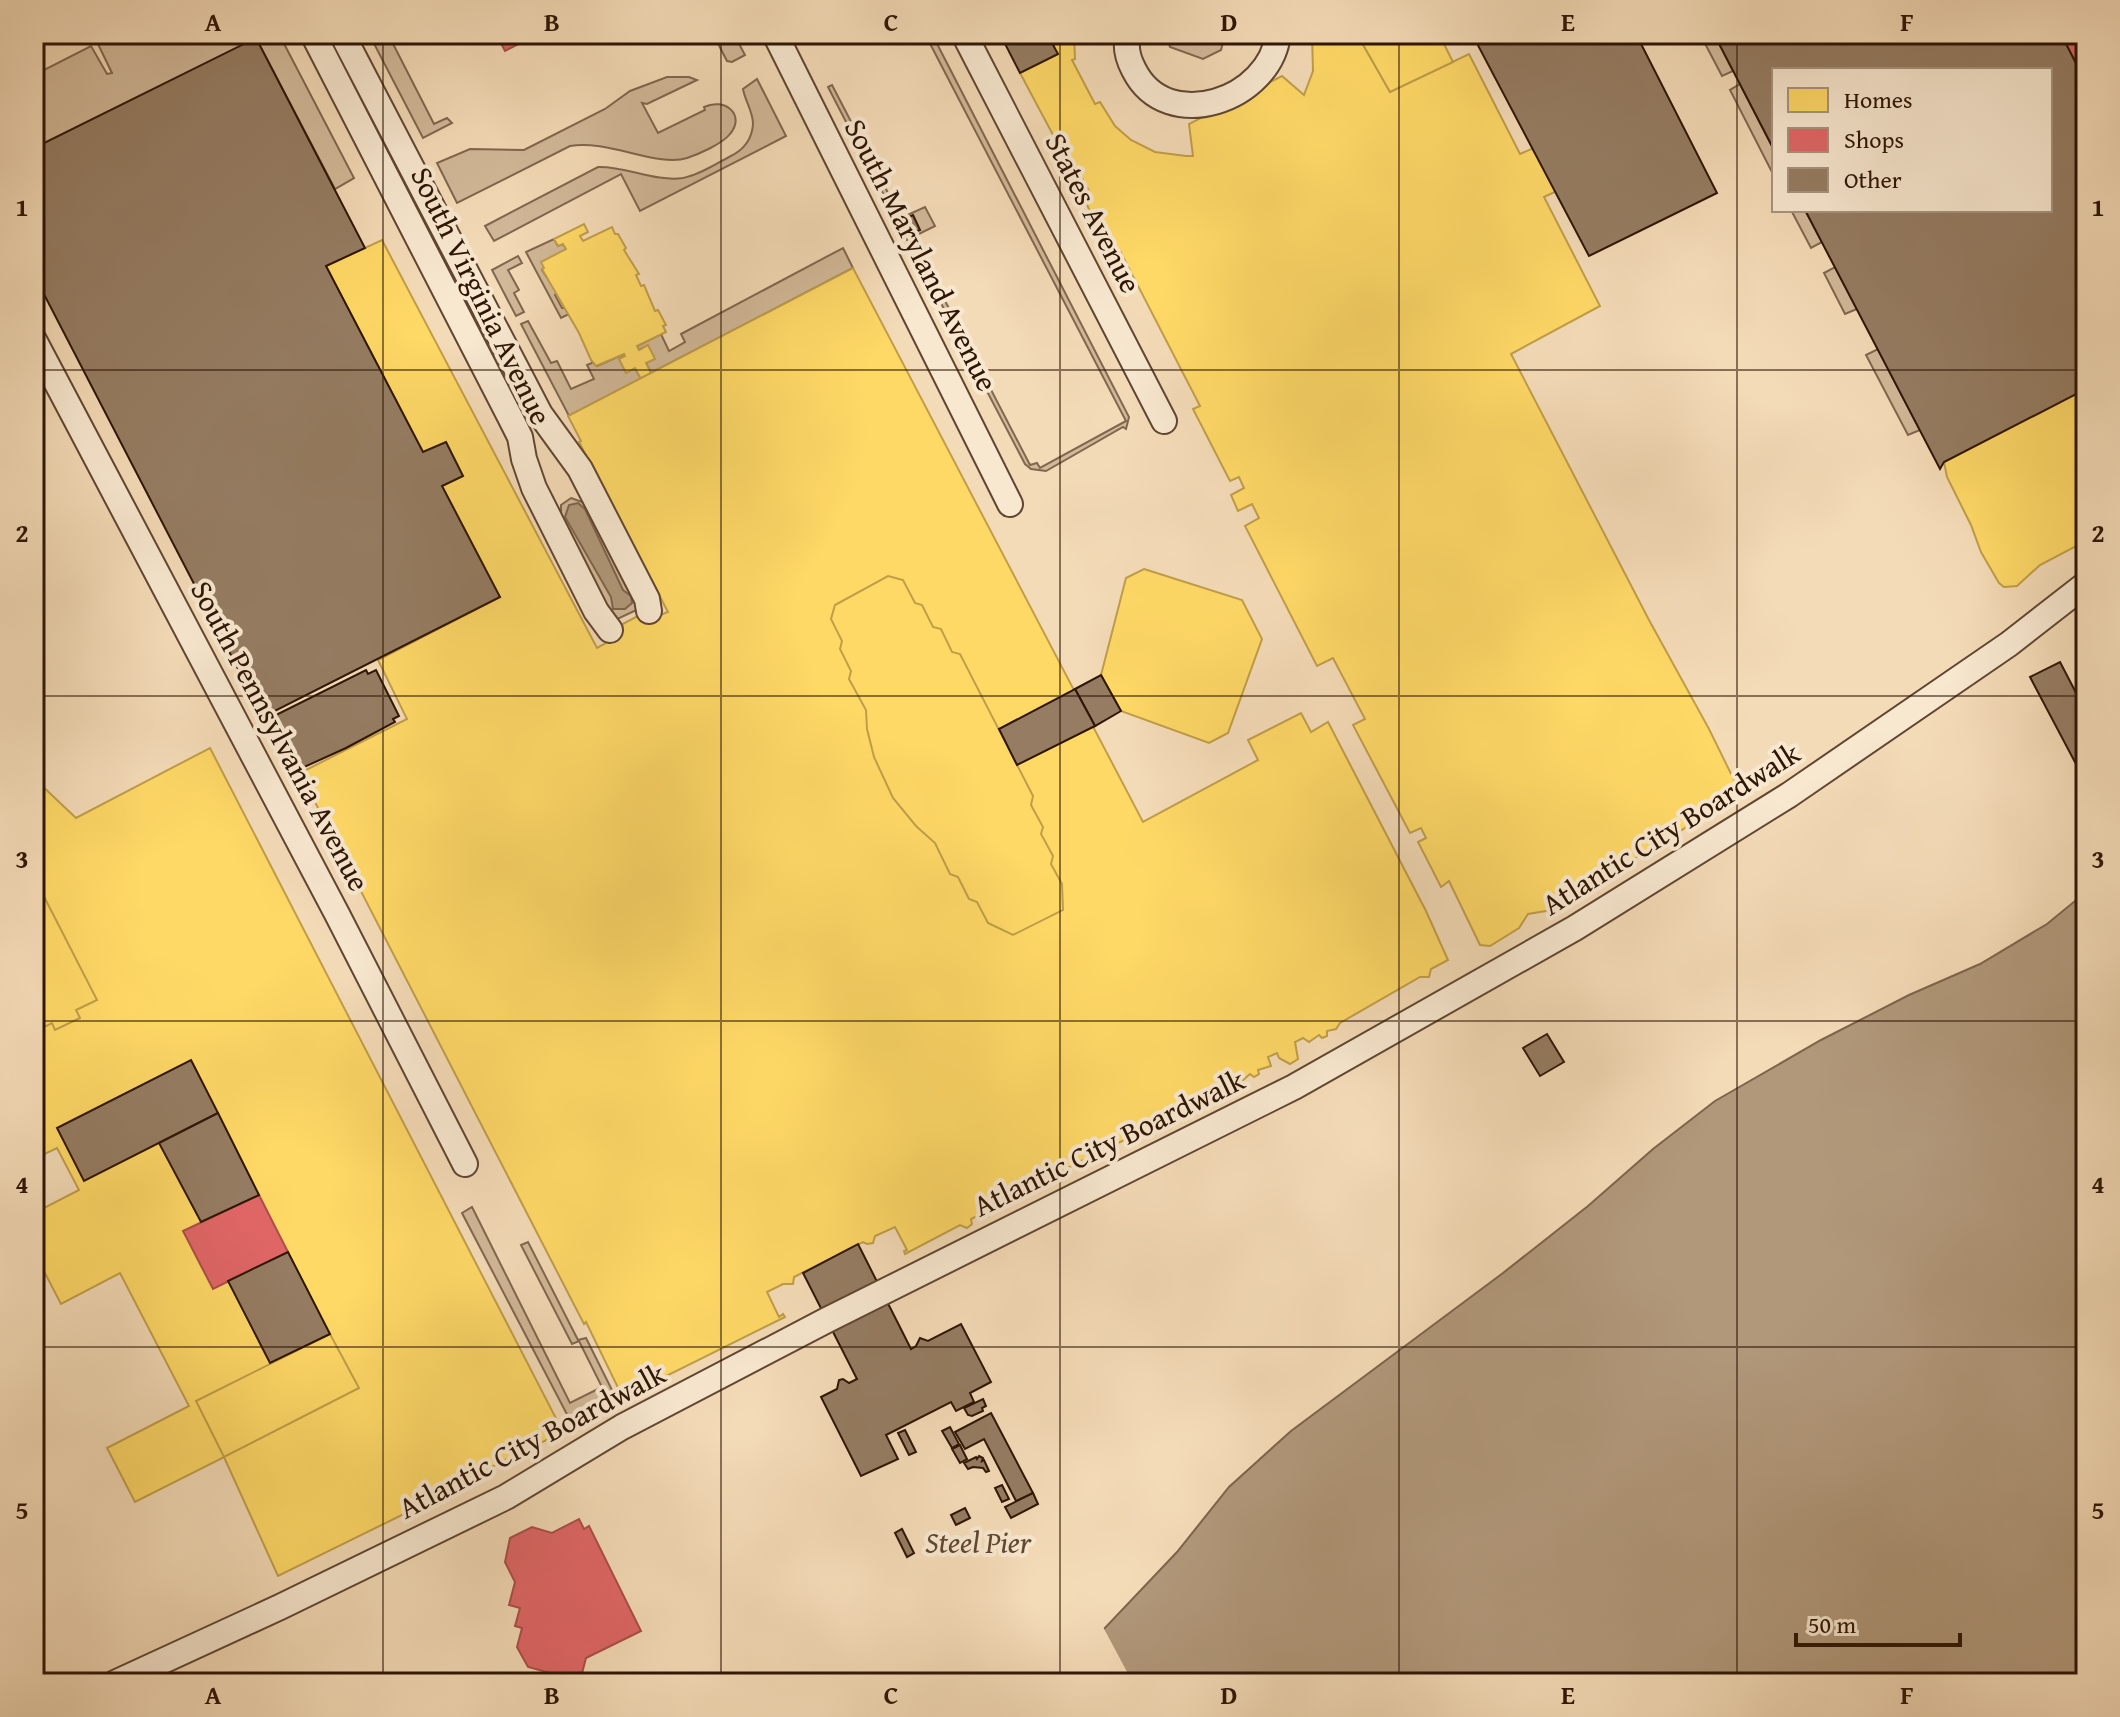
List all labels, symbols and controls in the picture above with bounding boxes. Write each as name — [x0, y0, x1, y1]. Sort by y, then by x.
text: A — [205, 2, 222, 41]
text: B — [544, 2, 560, 41]
text: C — [884, 2, 898, 41]
text: D — [1221, 2, 1237, 41]
text: E — [1561, 2, 1575, 41]
text: F — [1900, 2, 1914, 41]
legend — [1772, 68, 2052, 212]
text: Homes — [1844, 82, 1913, 117]
street label: South Maryland Avenue — [834, 111, 1010, 398]
text: Shops — [1844, 122, 1904, 157]
street label: States Avenue — [1035, 125, 1153, 300]
street label: South Virginia Avenue — [400, 159, 564, 432]
text: Other — [1844, 162, 1902, 197]
text: 1 — [15, 187, 29, 226]
text: 1 — [2091, 187, 2105, 226]
text: 2 — [15, 513, 29, 552]
text: 2 — [2091, 513, 2105, 552]
street label: South Pennsylvania Avenue — [180, 572, 382, 899]
street label: Atlantic City Boardwalk — [1533, 730, 1809, 926]
text: 3 — [15, 839, 29, 878]
text: 3 — [2091, 839, 2105, 878]
street label: Atlantic City Boardwalk — [965, 1057, 1252, 1227]
text: 4 — [15, 1164, 29, 1203]
text: 4 — [2091, 1164, 2105, 1203]
street label: Atlantic City Boardwalk — [390, 1351, 674, 1529]
text: 5 — [15, 1490, 29, 1529]
text: 5 — [2091, 1490, 2105, 1529]
park label: Steel Pier — [925, 1520, 1032, 1564]
scale bar — [1796, 1597, 1960, 1647]
text: 50 m — [1808, 1607, 1856, 1642]
text: A — [205, 1675, 222, 1714]
text: B — [544, 1675, 560, 1714]
text: C — [884, 1675, 898, 1714]
text: D — [1221, 1675, 1237, 1714]
text: E — [1561, 1675, 1575, 1714]
text: F — [1900, 1675, 1914, 1714]

